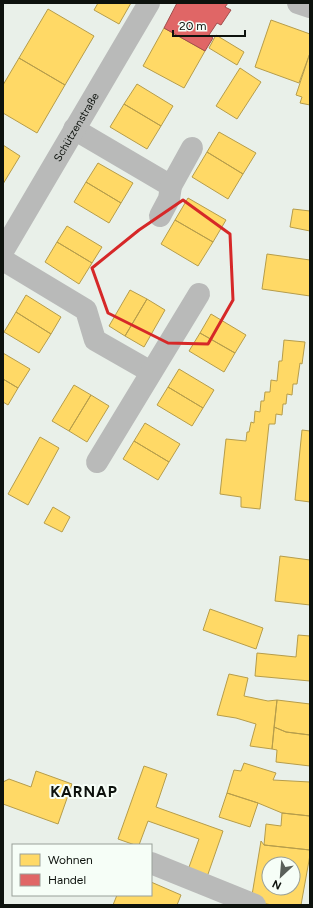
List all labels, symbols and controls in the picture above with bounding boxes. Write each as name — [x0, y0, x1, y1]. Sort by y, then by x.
scale bar — [173, 12, 245, 38]
text: 20 m — [179, 19, 207, 33]
street label: Schützenstraße — [51, 90, 101, 164]
district label: KARNAP — [50, 783, 118, 801]
legend — [12, 844, 152, 896]
text: Wohnen — [48, 853, 93, 867]
north arrow — [261, 856, 301, 896]
text: Handel — [48, 873, 86, 887]
text: N — [270, 877, 284, 892]

